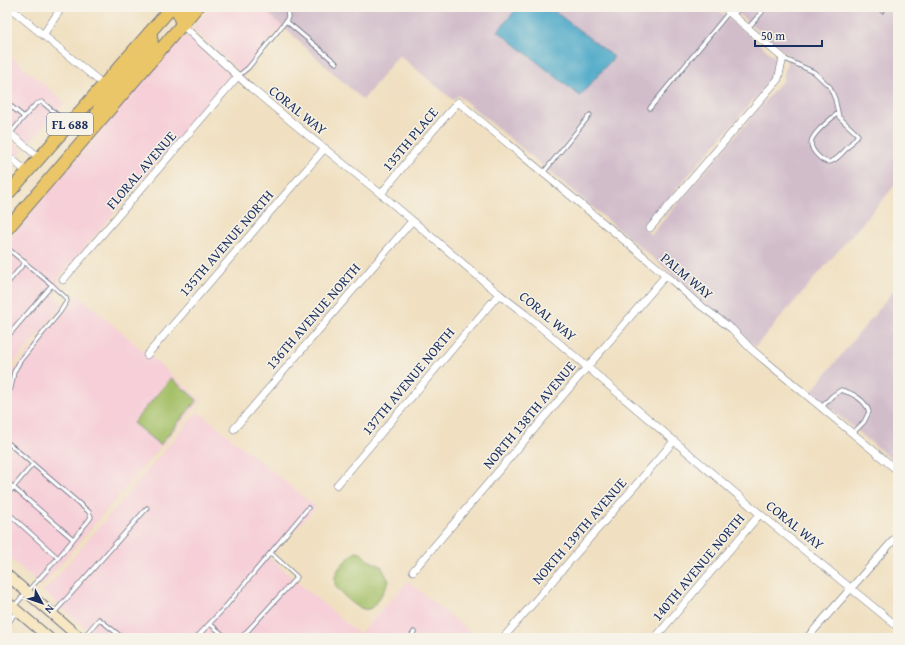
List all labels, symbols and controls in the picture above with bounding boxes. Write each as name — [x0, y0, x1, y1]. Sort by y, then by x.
scale bar — [755, 22, 822, 48]
text: 50 m — [761, 27, 785, 44]
street label: CORAL WAY — [265, 81, 332, 140]
street label: 135TH PLACE — [377, 103, 443, 175]
road number: FL 688 — [47, 113, 93, 135]
street label: FLORAL AVENUE — [101, 127, 181, 213]
street label: 135TH AVENUE NORTH — [174, 185, 278, 301]
street label: PALM WAY — [656, 248, 718, 304]
street label: 136TH AVENUE NORTH — [261, 258, 365, 374]
street label: CORAL WAY — [515, 286, 581, 346]
street label: 137TH AVENUE NORTH — [357, 323, 459, 439]
street label: NORTH 138TH AVENUE — [478, 357, 580, 473]
street label: NORTH 139TH AVENUE — [527, 473, 631, 589]
street label: CORAL WAY — [762, 496, 829, 555]
street label: 140TH AVENUE NORTH — [647, 509, 749, 625]
north arrow — [22, 583, 62, 623]
text: N — [41, 601, 58, 618]

